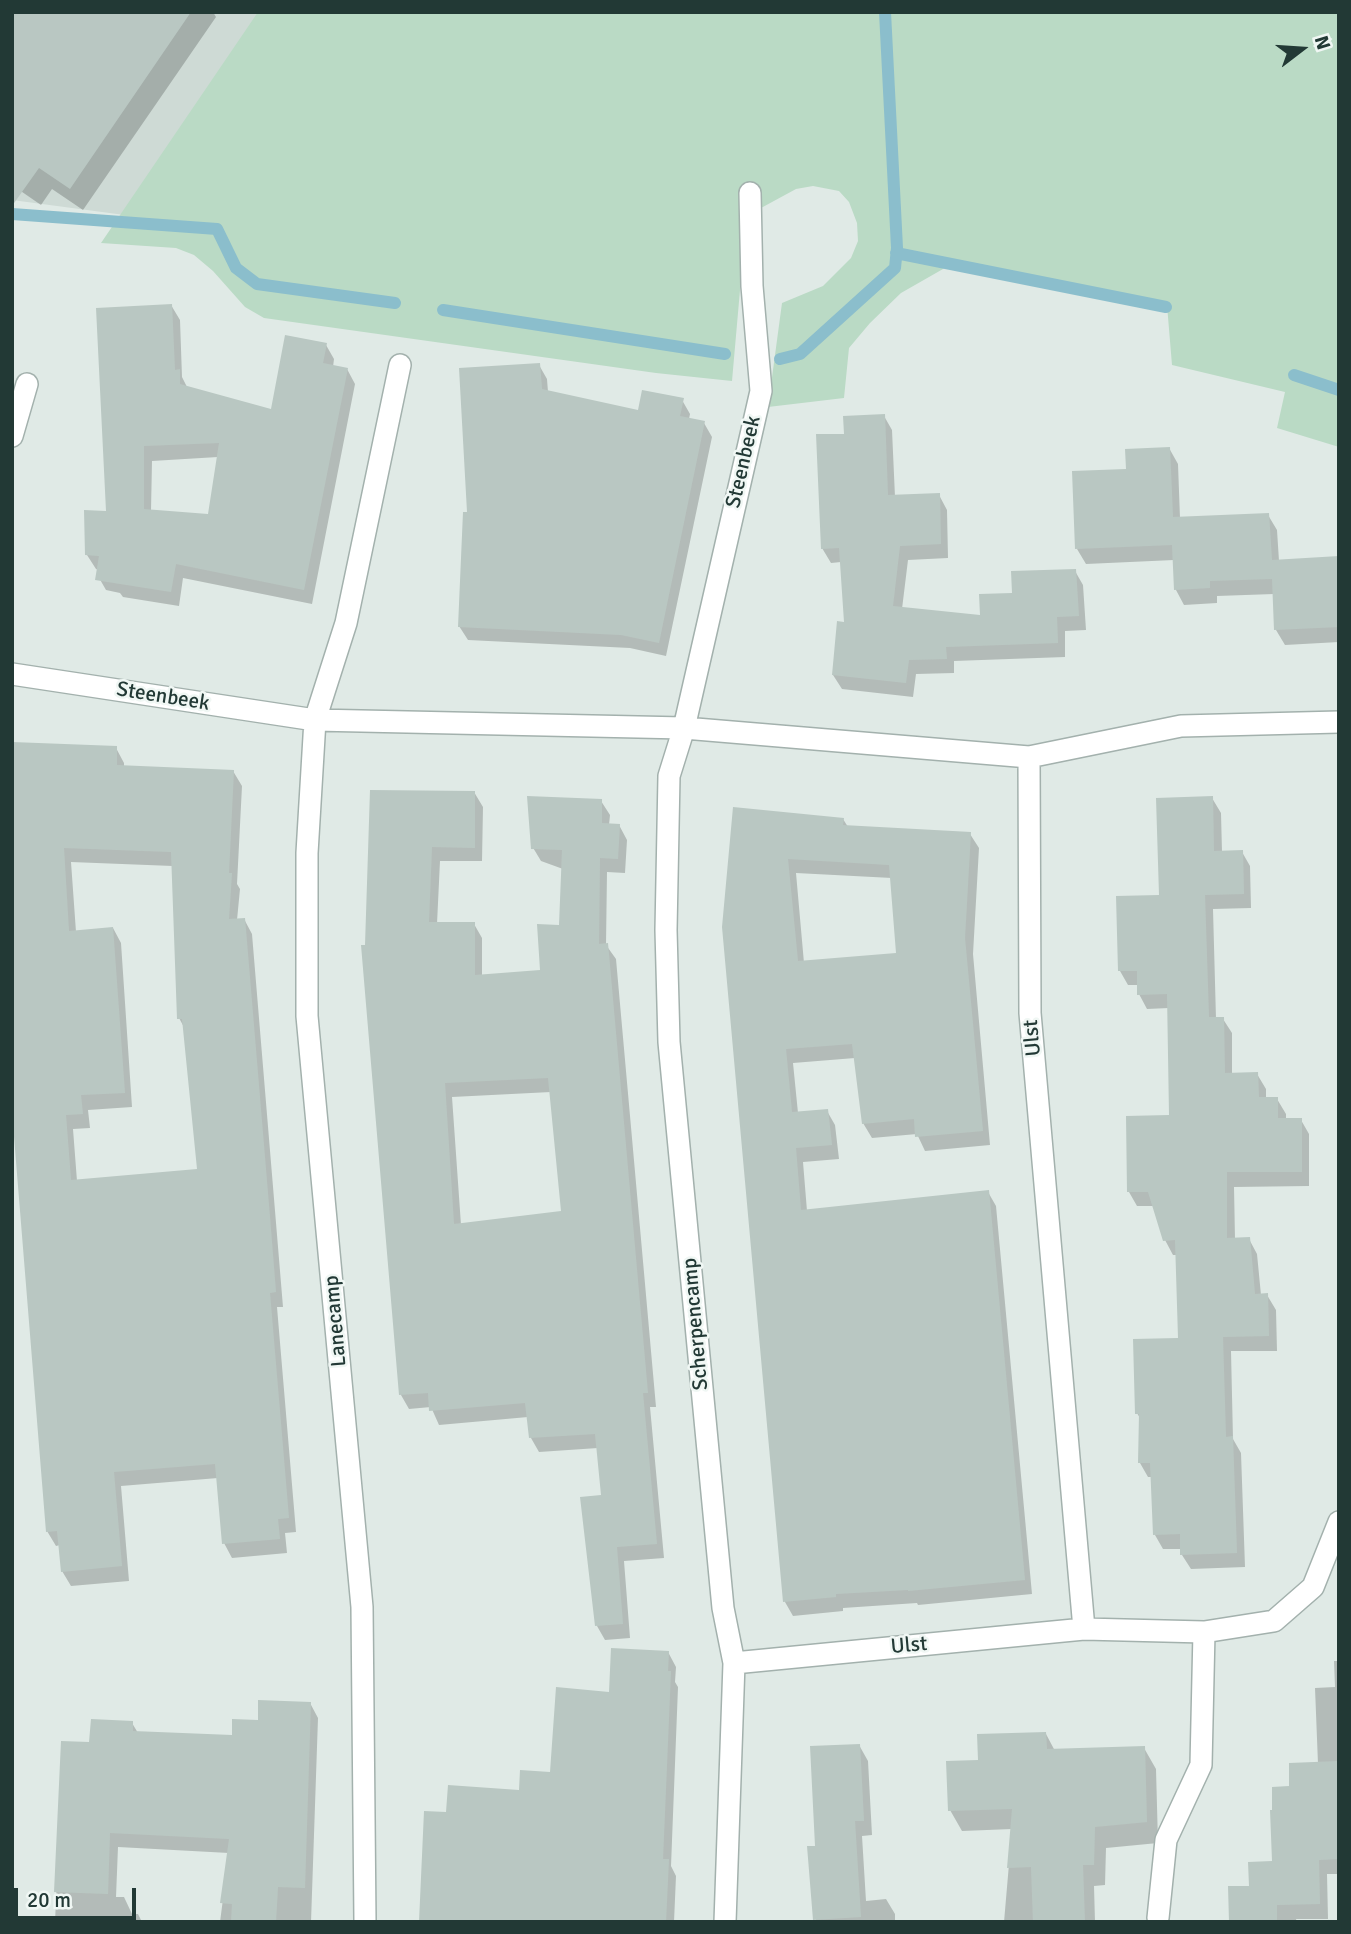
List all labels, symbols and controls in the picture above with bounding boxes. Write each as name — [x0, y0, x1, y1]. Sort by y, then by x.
north arrow — [1267, 14, 1337, 84]
text: N — [1309, 33, 1335, 53]
street label: Steenbeek — [721, 413, 767, 511]
street label: Steenbeek — [115, 677, 211, 717]
street label: Ulst — [1019, 1019, 1047, 1057]
street label: Scherpencamp — [678, 1257, 714, 1391]
street label: Lanecamp — [319, 1274, 353, 1368]
street label: Ulst — [890, 1632, 928, 1660]
scale bar — [18, 1874, 140, 1918]
text: 20 m — [27, 1887, 71, 1913]

